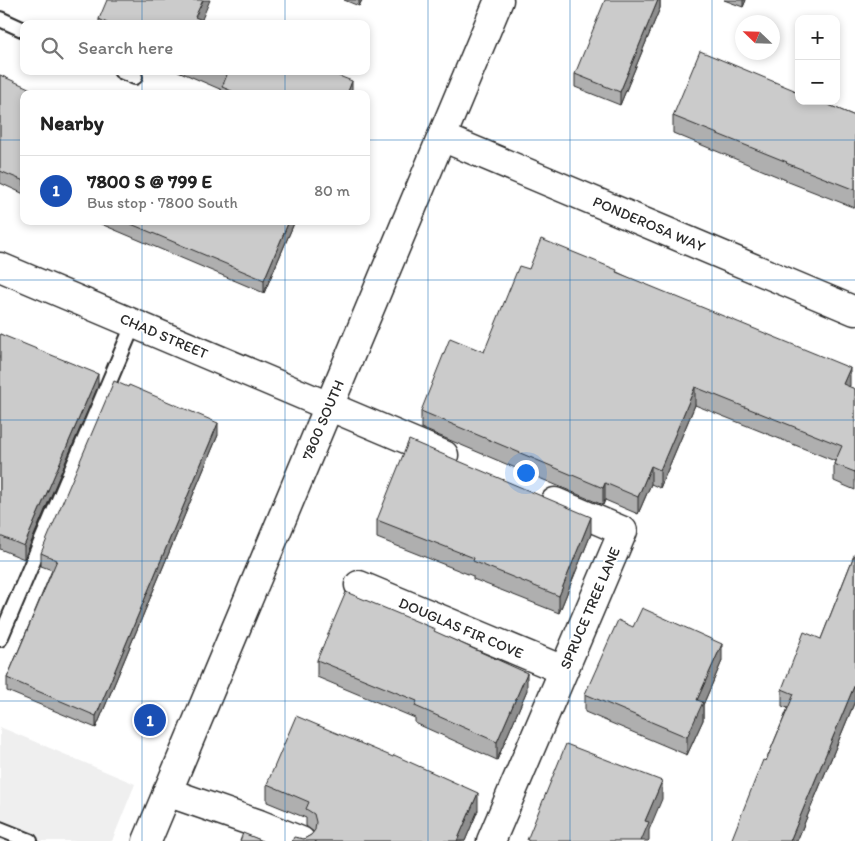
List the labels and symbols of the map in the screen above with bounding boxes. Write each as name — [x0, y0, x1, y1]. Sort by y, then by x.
north arrow — [735, 15, 780, 60]
street label: PONDEROSA WAY — [590, 192, 708, 256]
street label: CHAD STREET — [117, 309, 211, 363]
street label: 7800 SOUTH — [298, 377, 348, 463]
your location — [513, 460, 539, 486]
street label: SPRUCE TREE LANE — [556, 544, 624, 672]
street label: DOUGLAS FIR COVE — [396, 594, 526, 662]
pin: 1 — [134, 701, 166, 739]

